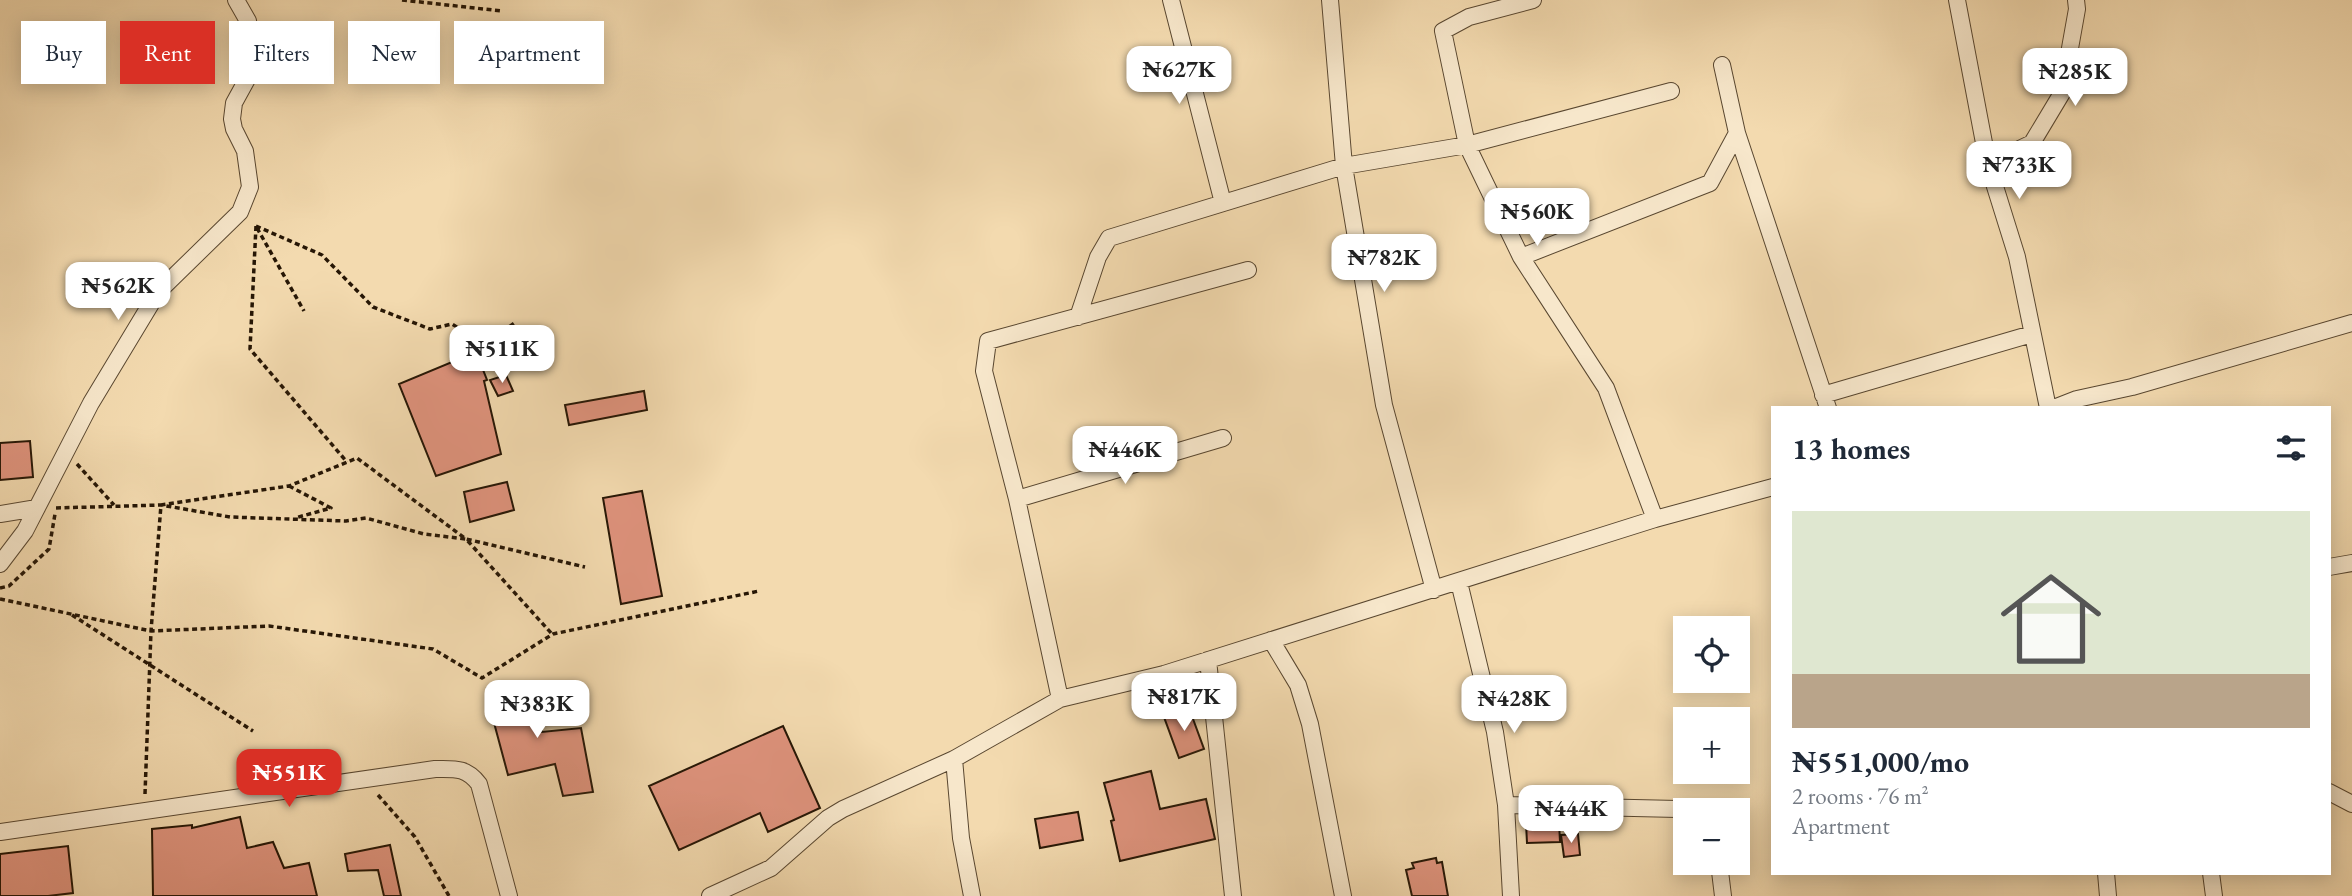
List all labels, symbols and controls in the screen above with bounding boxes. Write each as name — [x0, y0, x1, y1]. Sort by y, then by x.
chip: Buy — [21, 21, 106, 84]
chip: Rent — [120, 21, 215, 84]
chip: Filters — [229, 21, 334, 84]
chip: New — [348, 21, 440, 84]
chip: Apartment — [454, 21, 604, 84]
pin: ₦627K — [1130, 46, 1228, 106]
pin: ₦285K — [2026, 48, 2124, 108]
text: ₦627K — [1142, 54, 1216, 84]
text: ₦285K — [2038, 56, 2112, 86]
pin: ₦733K — [1970, 142, 2068, 201]
text: ₦733K — [1982, 149, 2056, 179]
pin: ₦560K — [1488, 188, 1586, 248]
text: ₦560K — [1500, 196, 1574, 226]
pin: ₦782K — [1335, 234, 1433, 294]
text: ₦782K — [1347, 242, 1421, 272]
pin: ₦562K — [69, 262, 167, 322]
text: ₦562K — [81, 270, 155, 300]
pin: ₦511K — [453, 326, 551, 385]
text: ₦511K — [465, 333, 539, 363]
pin: ₦446K — [1076, 426, 1174, 486]
text: 13 homes — [1792, 429, 1910, 468]
icon: filters — [2272, 429, 2310, 467]
text: ₦446K — [1088, 434, 1162, 464]
icon: home — [1988, 556, 2114, 682]
map controls — [1673, 616, 1750, 875]
button: locate — [1673, 616, 1750, 693]
pin: ₦817K — [1135, 674, 1233, 733]
pin: ₦428K — [1465, 676, 1563, 735]
pin: ₦383K — [488, 680, 586, 740]
text: ₦817K — [1147, 681, 1221, 711]
text: ₦428K — [1477, 683, 1551, 713]
text: ₦383K — [500, 688, 574, 718]
button: + — [1673, 707, 1750, 784]
text: ₦551,000/mo — [1792, 742, 1969, 781]
pin: ₦551K — [240, 750, 338, 809]
text: ₦551K — [252, 757, 326, 787]
text: 2 rooms · 76 m² — [1792, 781, 1929, 811]
pin: ₦444K — [1522, 786, 1620, 845]
text: ₦444K — [1534, 793, 1608, 823]
button: − — [1673, 798, 1750, 875]
text: Apartment — [1792, 811, 1890, 841]

